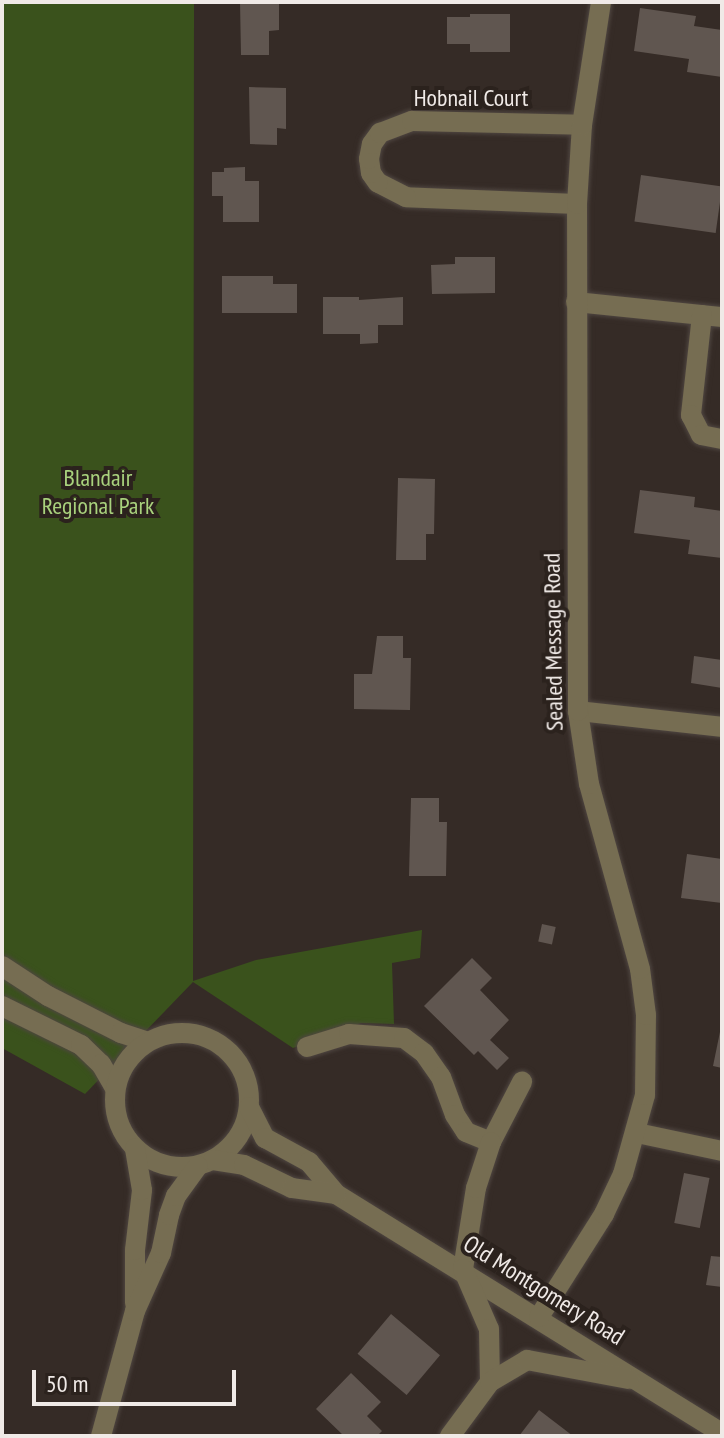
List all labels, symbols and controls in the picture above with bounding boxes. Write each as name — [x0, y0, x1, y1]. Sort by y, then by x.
street label: Hobnail Court — [414, 84, 528, 112]
park label: Blandair Regional Park — [42, 464, 154, 520]
street label: Sealed Message Road — [537, 553, 569, 731]
street label: Old Montgomery Road — [458, 1229, 630, 1351]
scale bar — [36, 1354, 240, 1404]
text: 50 m — [46, 1368, 88, 1399]

